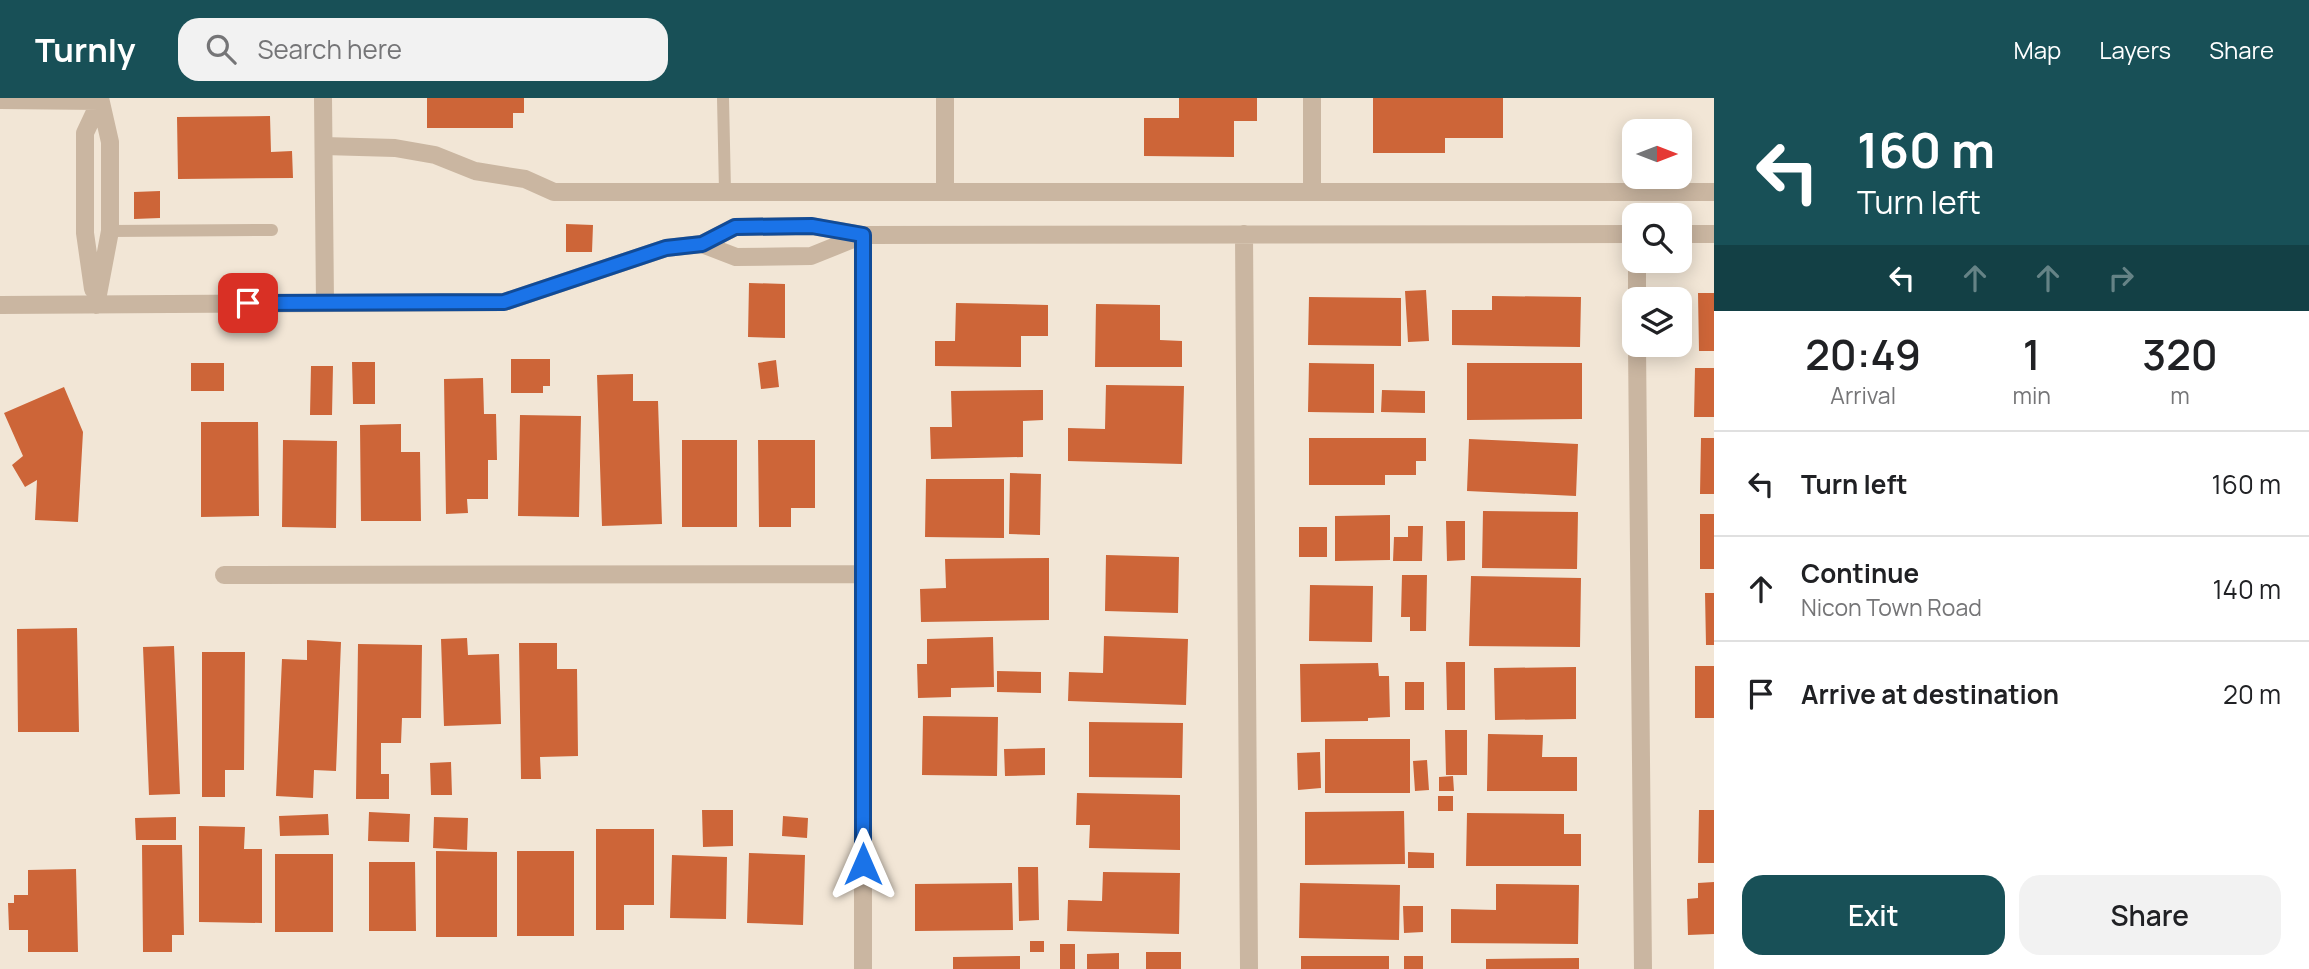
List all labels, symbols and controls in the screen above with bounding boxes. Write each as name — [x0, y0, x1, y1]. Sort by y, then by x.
search box — [178, 18, 668, 81]
text: Turnly — [35, 27, 136, 72]
icon: search — [202, 30, 240, 68]
text: Search here — [258, 31, 402, 67]
text: Map — [2014, 33, 2061, 66]
text: Layers — [2099, 33, 2171, 66]
text: Share — [2209, 33, 2274, 66]
text: 160 m — [1857, 116, 1995, 183]
north arrow — [1622, 119, 1692, 189]
map controls — [1622, 119, 1692, 357]
icon: left — [1742, 126, 1833, 217]
text: Turn left — [1857, 180, 1981, 224]
button: search — [1622, 203, 1692, 273]
icon: left — [1883, 259, 1921, 297]
icon: ahead — [1956, 259, 1994, 297]
icon: ahead — [2029, 259, 2067, 297]
icon: right — [2102, 259, 2140, 297]
pin — [218, 273, 278, 333]
icon: arrive — [229, 284, 267, 322]
button: layers — [1622, 287, 1692, 357]
text: 20:49 — [1805, 325, 1921, 383]
text: 1 — [2023, 325, 2041, 383]
text: 320 — [2142, 325, 2218, 383]
text: Arrival — [1830, 379, 1896, 411]
text: min — [2012, 379, 2051, 411]
text: m — [2170, 379, 2190, 411]
icon: left — [1742, 465, 1780, 503]
text: Turn left — [1801, 466, 1908, 502]
text: 160 m — [2212, 466, 2281, 502]
text: Continue — [1801, 555, 1919, 591]
icon: ahead — [1742, 570, 1780, 608]
text: 140 m — [2212, 571, 2281, 607]
text: Nicon Town Road — [1801, 591, 1982, 623]
icon: arrive — [1742, 675, 1780, 713]
text: Arrive at destination — [1801, 676, 2059, 712]
text: 20 m — [2223, 676, 2281, 712]
position arrow — [826, 827, 900, 901]
button: Exit — [1742, 875, 2005, 955]
button: Share — [2019, 875, 2281, 955]

